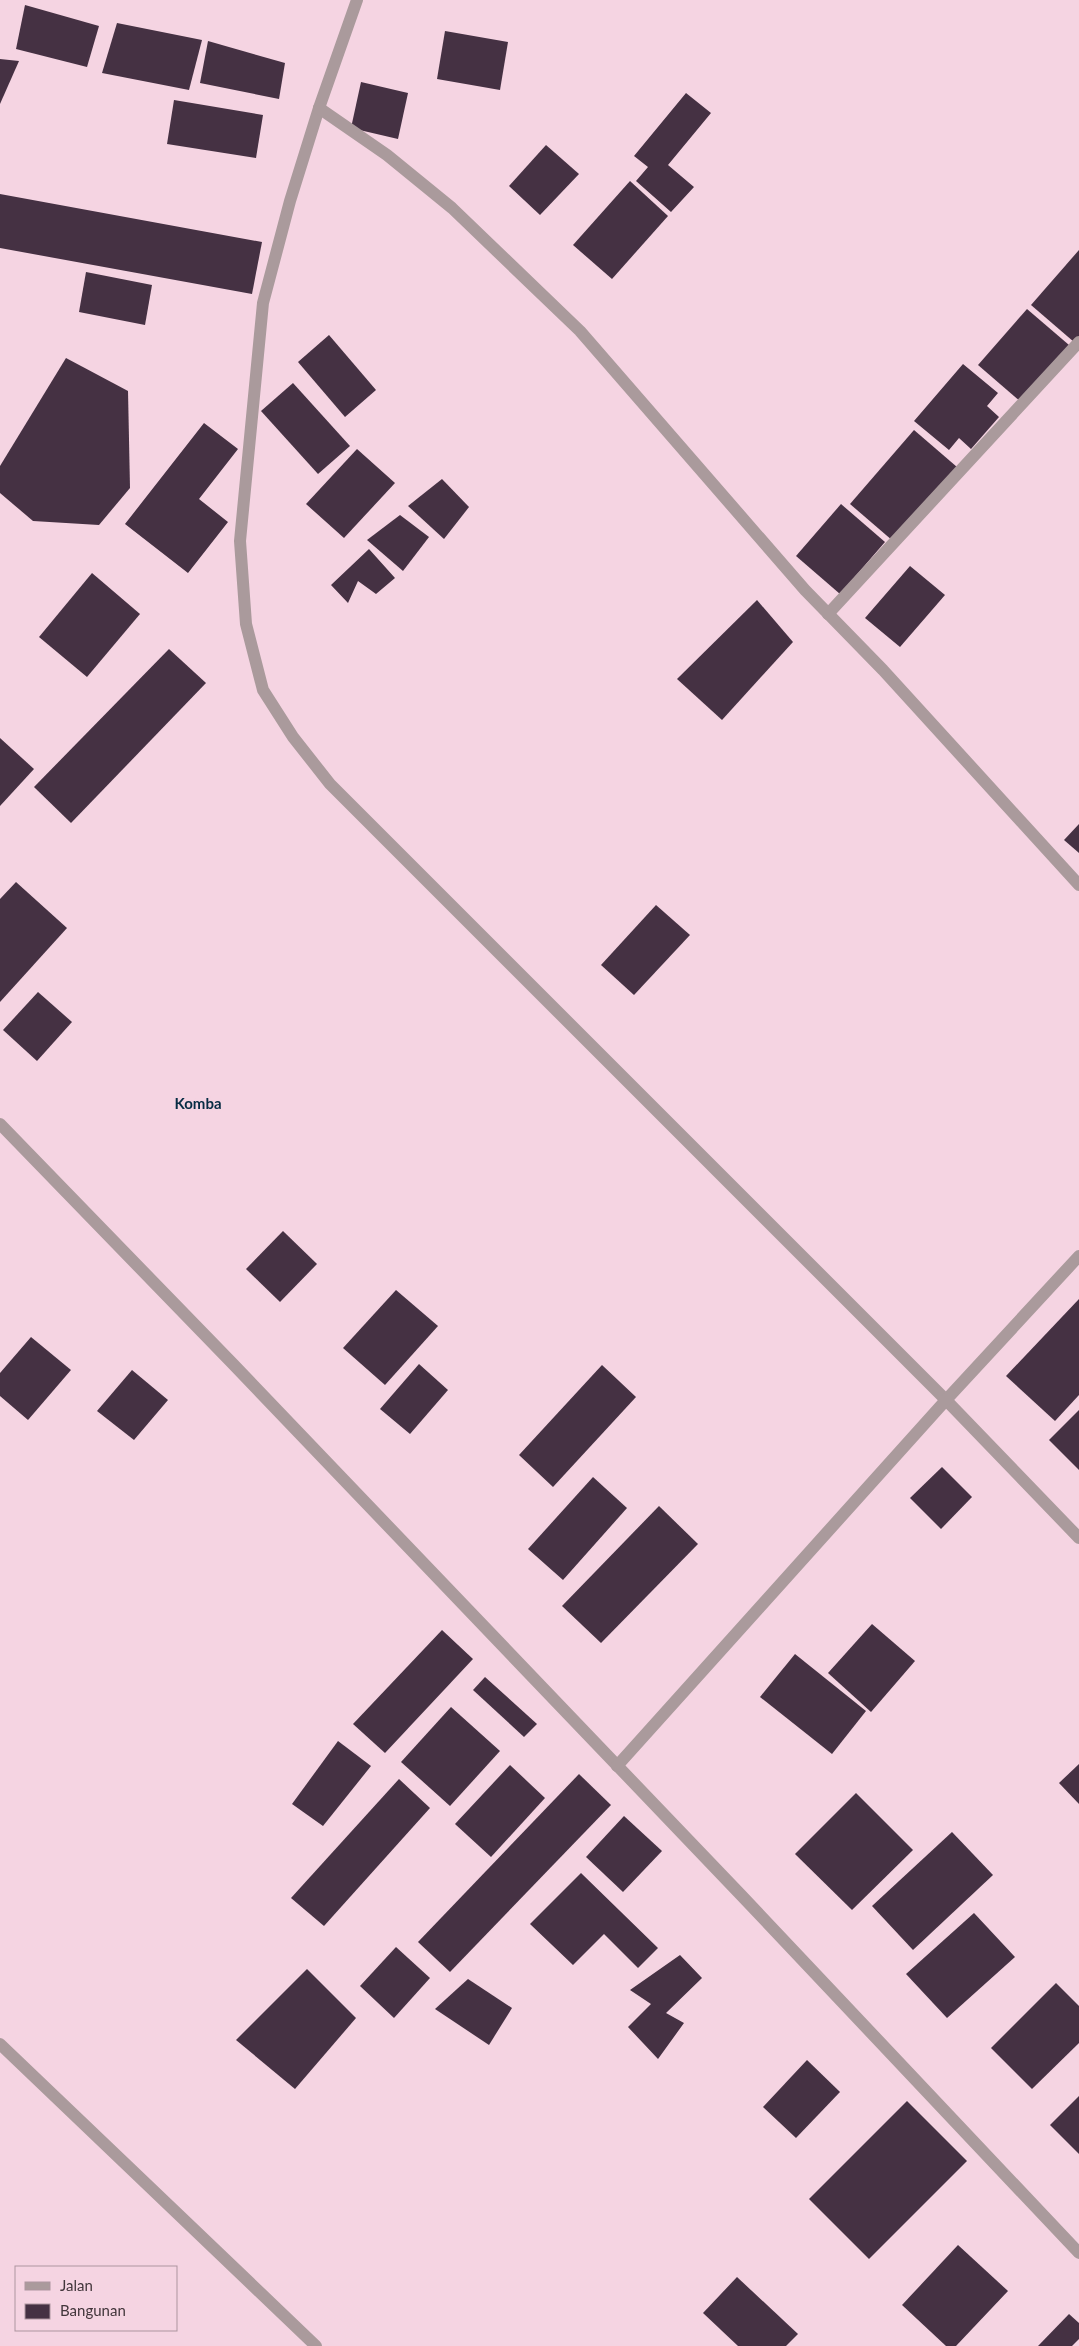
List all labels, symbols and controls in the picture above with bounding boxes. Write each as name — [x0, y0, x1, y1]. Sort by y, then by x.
district label: Komba — [174, 1094, 222, 1112]
legend — [15, 2266, 178, 2331]
text: Jalan — [60, 2276, 93, 2294]
text: Bangunan — [60, 2301, 126, 2319]

